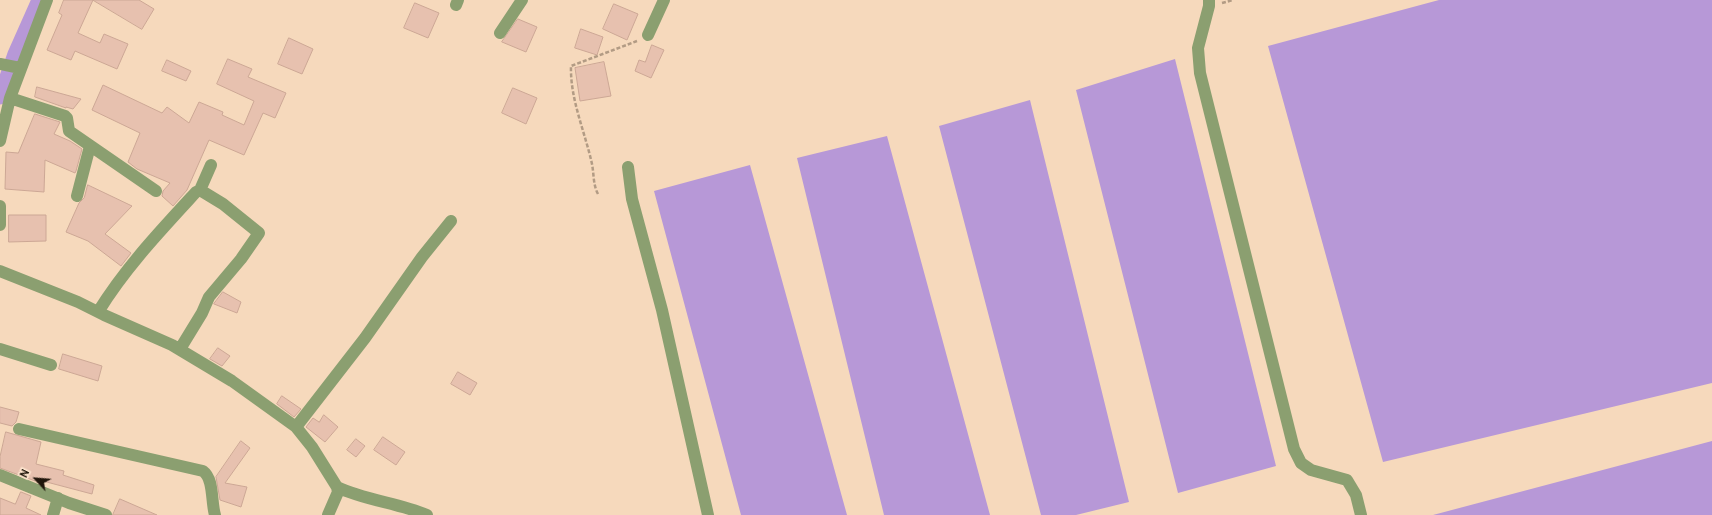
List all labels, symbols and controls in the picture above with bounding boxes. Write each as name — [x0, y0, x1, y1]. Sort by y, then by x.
north arrow — [16, 459, 56, 499]
text: N — [17, 467, 33, 480]

